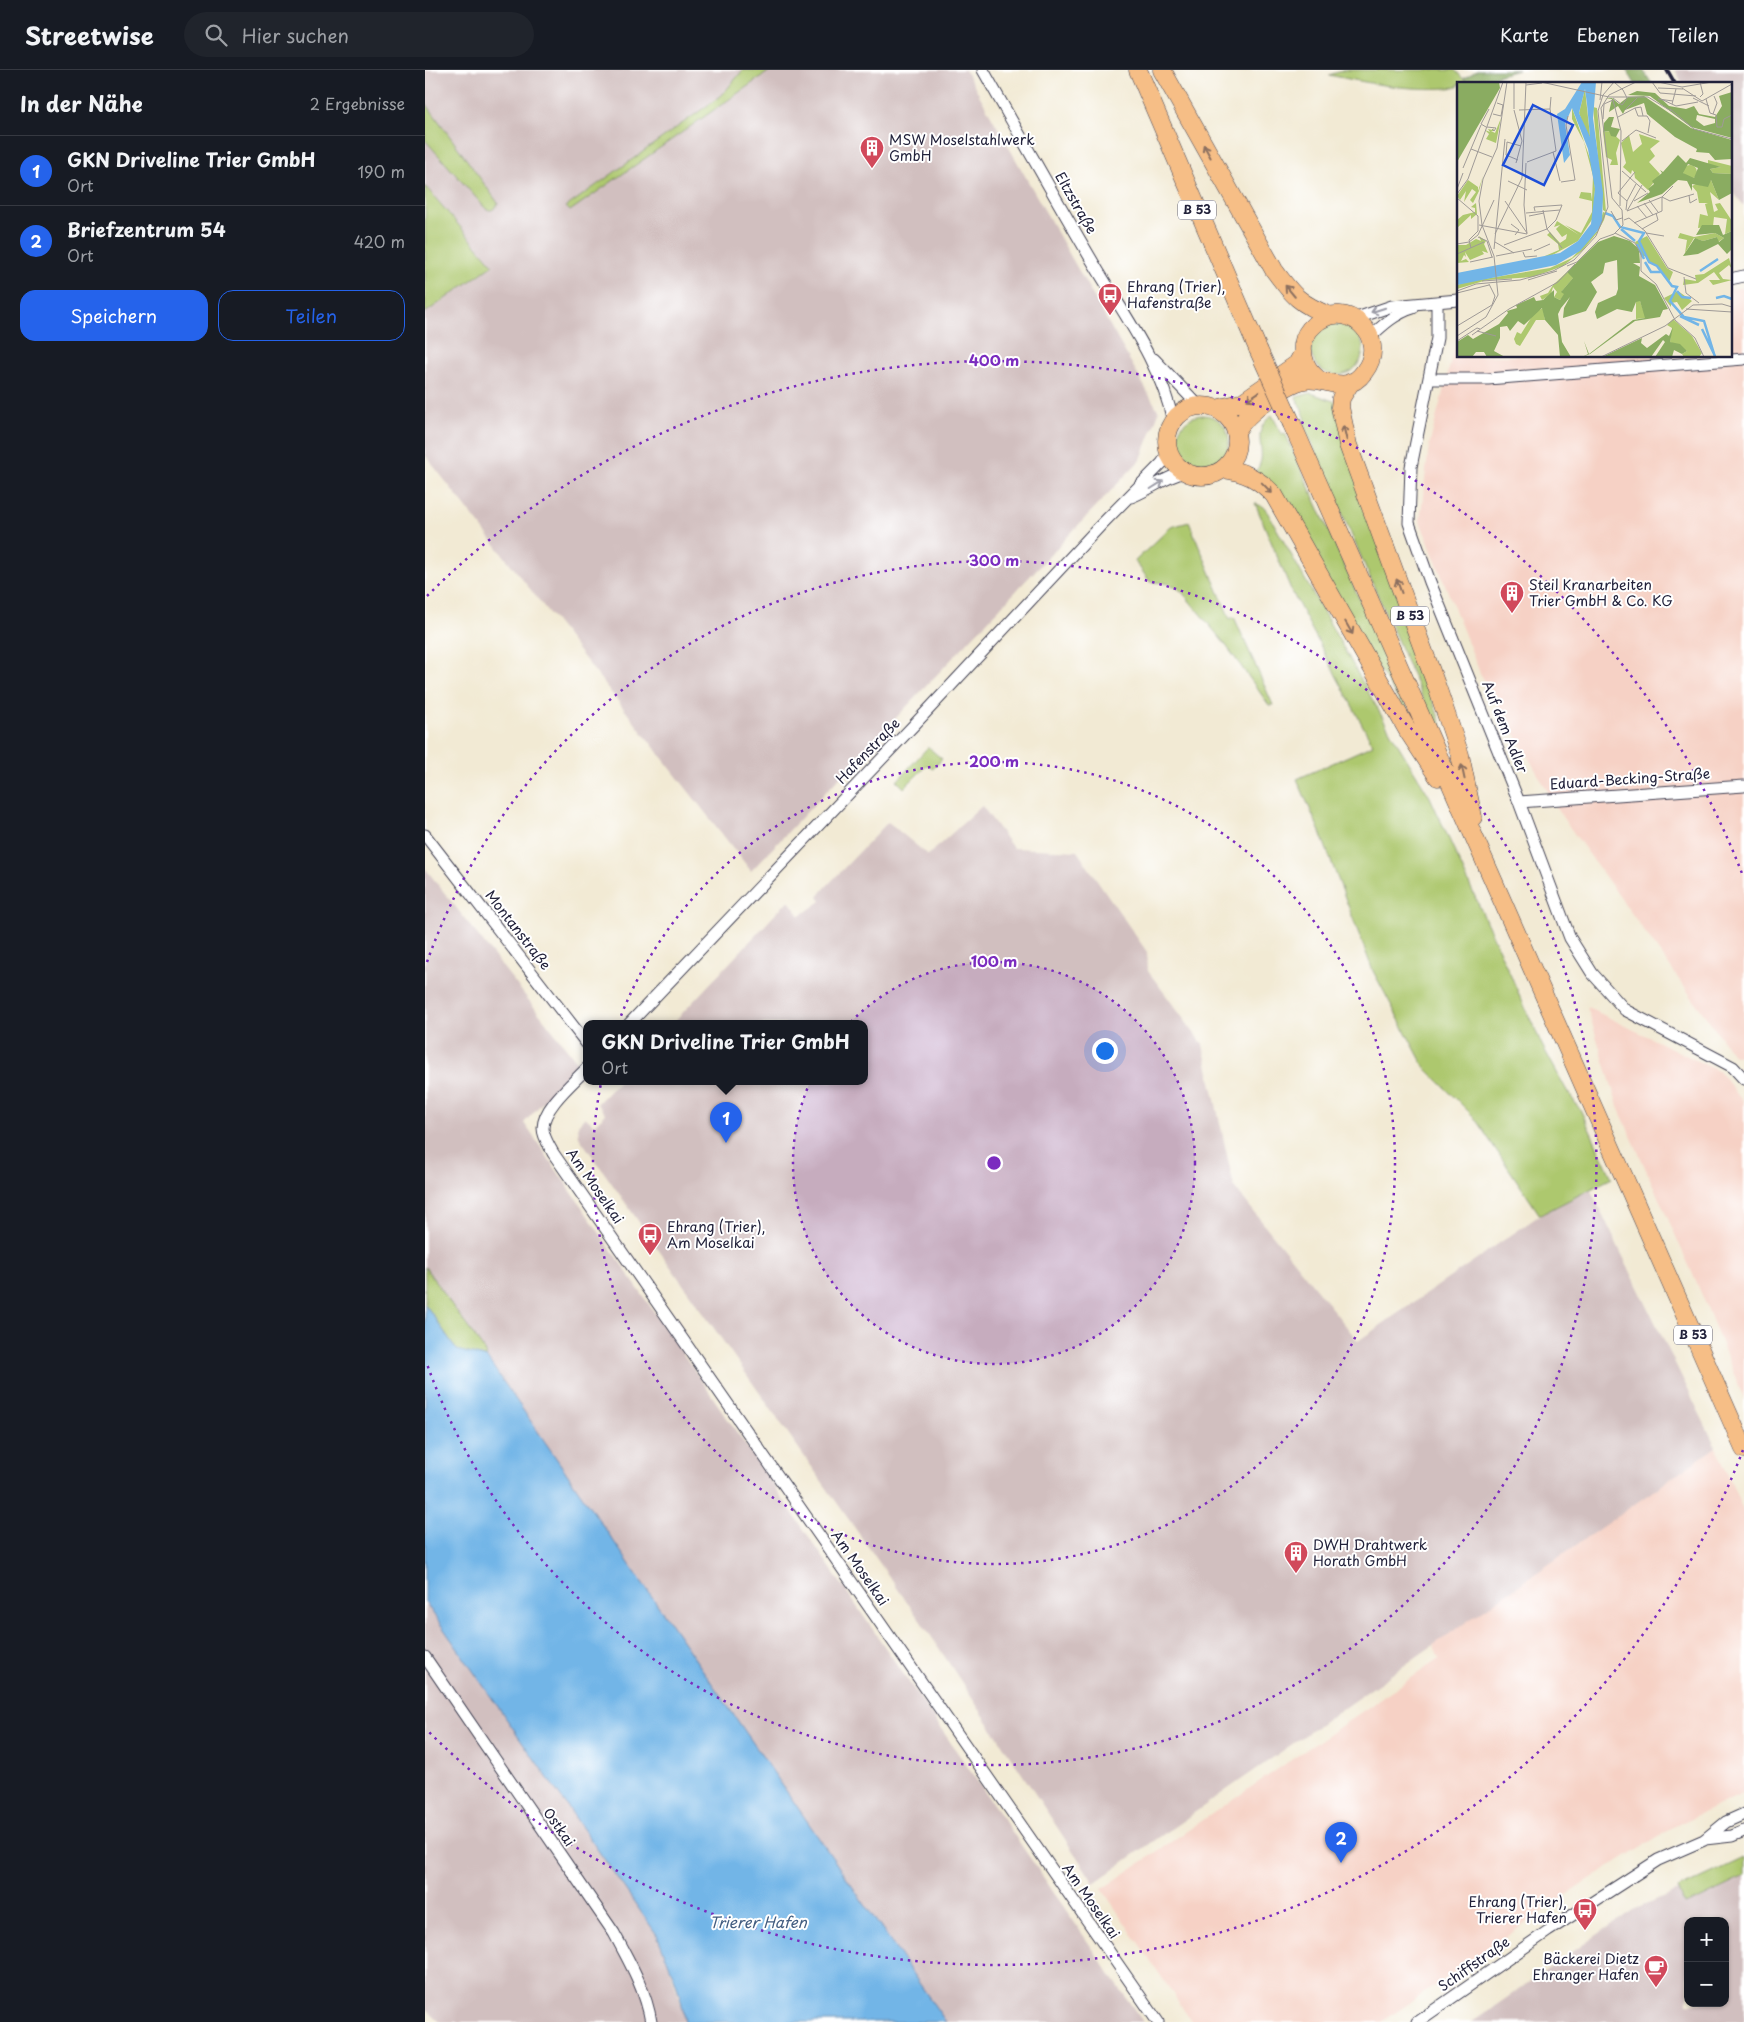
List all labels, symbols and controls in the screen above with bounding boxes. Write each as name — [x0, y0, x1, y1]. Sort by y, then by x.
search box — [184, 12, 534, 57]
text: Streetwise — [25, 17, 154, 53]
icon: search — [202, 21, 230, 49]
text: Hier suchen — [242, 21, 349, 49]
text: Karte — [1500, 21, 1549, 48]
text: Ebenen — [1577, 21, 1640, 48]
text: Teilen — [1668, 21, 1719, 48]
inset map — [1457, 82, 1731, 358]
text: In der Nähe — [20, 87, 142, 119]
text: 2 Ergebnisse — [310, 91, 405, 115]
place label: MSW Moselstahlwerk GmbH — [889, 129, 1035, 166]
building icon: MSW Moselstahlwerk GmbH — [859, 135, 885, 169]
one-way arrow — [1202, 144, 1211, 159]
text: GKN Driveline Trier GmbH — [67, 145, 315, 173]
text: 1 — [32, 159, 40, 183]
text: 190 m — [357, 159, 405, 183]
street label: Eltzstraße — [1050, 168, 1103, 238]
text: Ort — [67, 173, 94, 197]
road number: B 53 — [1178, 200, 1216, 220]
text: Briefzentrum 54 — [67, 215, 226, 243]
text: 2 — [30, 229, 42, 253]
text: 420 m — [354, 229, 405, 253]
text: Ort — [67, 243, 94, 267]
place label: Ehrang (Trier), Hafenstraße — [1127, 276, 1225, 313]
bus stop icon: Ehrang (Trier), Hafenstraße — [1097, 282, 1123, 316]
one-way arrow — [1284, 284, 1295, 297]
button: Speichern — [20, 290, 208, 341]
button: Teilen — [218, 290, 405, 341]
one-way arrow — [1370, 306, 1386, 316]
text: 400 m — [969, 348, 1019, 371]
one-way arrow — [1246, 391, 1260, 401]
one-way arrow — [1340, 425, 1349, 441]
one-way arrow — [1149, 479, 1163, 489]
one-way arrow — [1261, 482, 1273, 494]
text: 300 m — [969, 548, 1019, 571]
place label: Steil Kranarbeiten Trier GmbH & Co. KG — [1529, 574, 1673, 611]
one-way arrow — [1394, 579, 1403, 594]
building icon: Steil Kranarbeiten Trier GmbH & Co. KG — [1499, 580, 1525, 614]
road number: B 53 — [1391, 606, 1429, 626]
one-way arrow — [1345, 620, 1354, 635]
street label: Auf dem Adler — [1477, 677, 1534, 777]
street label: Hafenstraße — [831, 713, 905, 788]
text: 200 m — [969, 749, 1019, 772]
street label: Eduard-Becking-Straße — [1549, 762, 1711, 795]
one-way arrow — [1458, 765, 1468, 781]
street label: Montanstraße — [480, 885, 556, 974]
text: 100 m — [971, 949, 1017, 972]
popup — [583, 1020, 868, 1085]
text: GKN Driveline Trier GmbH — [601, 1027, 850, 1055]
your location — [1092, 1038, 1118, 1064]
text: Ort — [601, 1055, 628, 1079]
pin: 1 — [710, 1102, 742, 1143]
street label: Am Moselkai — [562, 1144, 629, 1228]
centre of rings — [985, 1154, 1003, 1172]
place label: Ehrang (Trier), Am Moselkai — [667, 1216, 765, 1253]
bus stop icon: Ehrang (Trier), Am Moselkai — [637, 1222, 663, 1256]
road number: B 53 — [1674, 1326, 1712, 1344]
street label: Am Moselkai — [827, 1526, 894, 1610]
place label: DWH Drahtwerk Horath GmbH — [1313, 1534, 1428, 1571]
building icon: DWH Drahtwerk Horath GmbH — [1283, 1540, 1309, 1574]
street label: Ostkai — [538, 1803, 580, 1851]
pin: 2 — [1325, 1822, 1357, 1863]
street label: Am Moselkai — [1058, 1859, 1125, 1943]
place label: Ehrang (Trier), Trierer Hafen — [1469, 1891, 1567, 1928]
bus stop icon: Ehrang (Trier), Trierer Hafen — [1572, 1897, 1598, 1931]
water label: Trierer Hafen — [709, 1910, 808, 1933]
map controls — [1684, 1917, 1729, 2007]
button: + — [1684, 1917, 1729, 1962]
street label: Schiffstraße — [1434, 1931, 1514, 1996]
place label: Bäckerei Dietz Ehranger Hafen — [1533, 1948, 1639, 1985]
cafe icon: Bäckerei Dietz Ehranger Hafen — [1643, 1954, 1669, 1988]
button: − — [1684, 1962, 1729, 2007]

